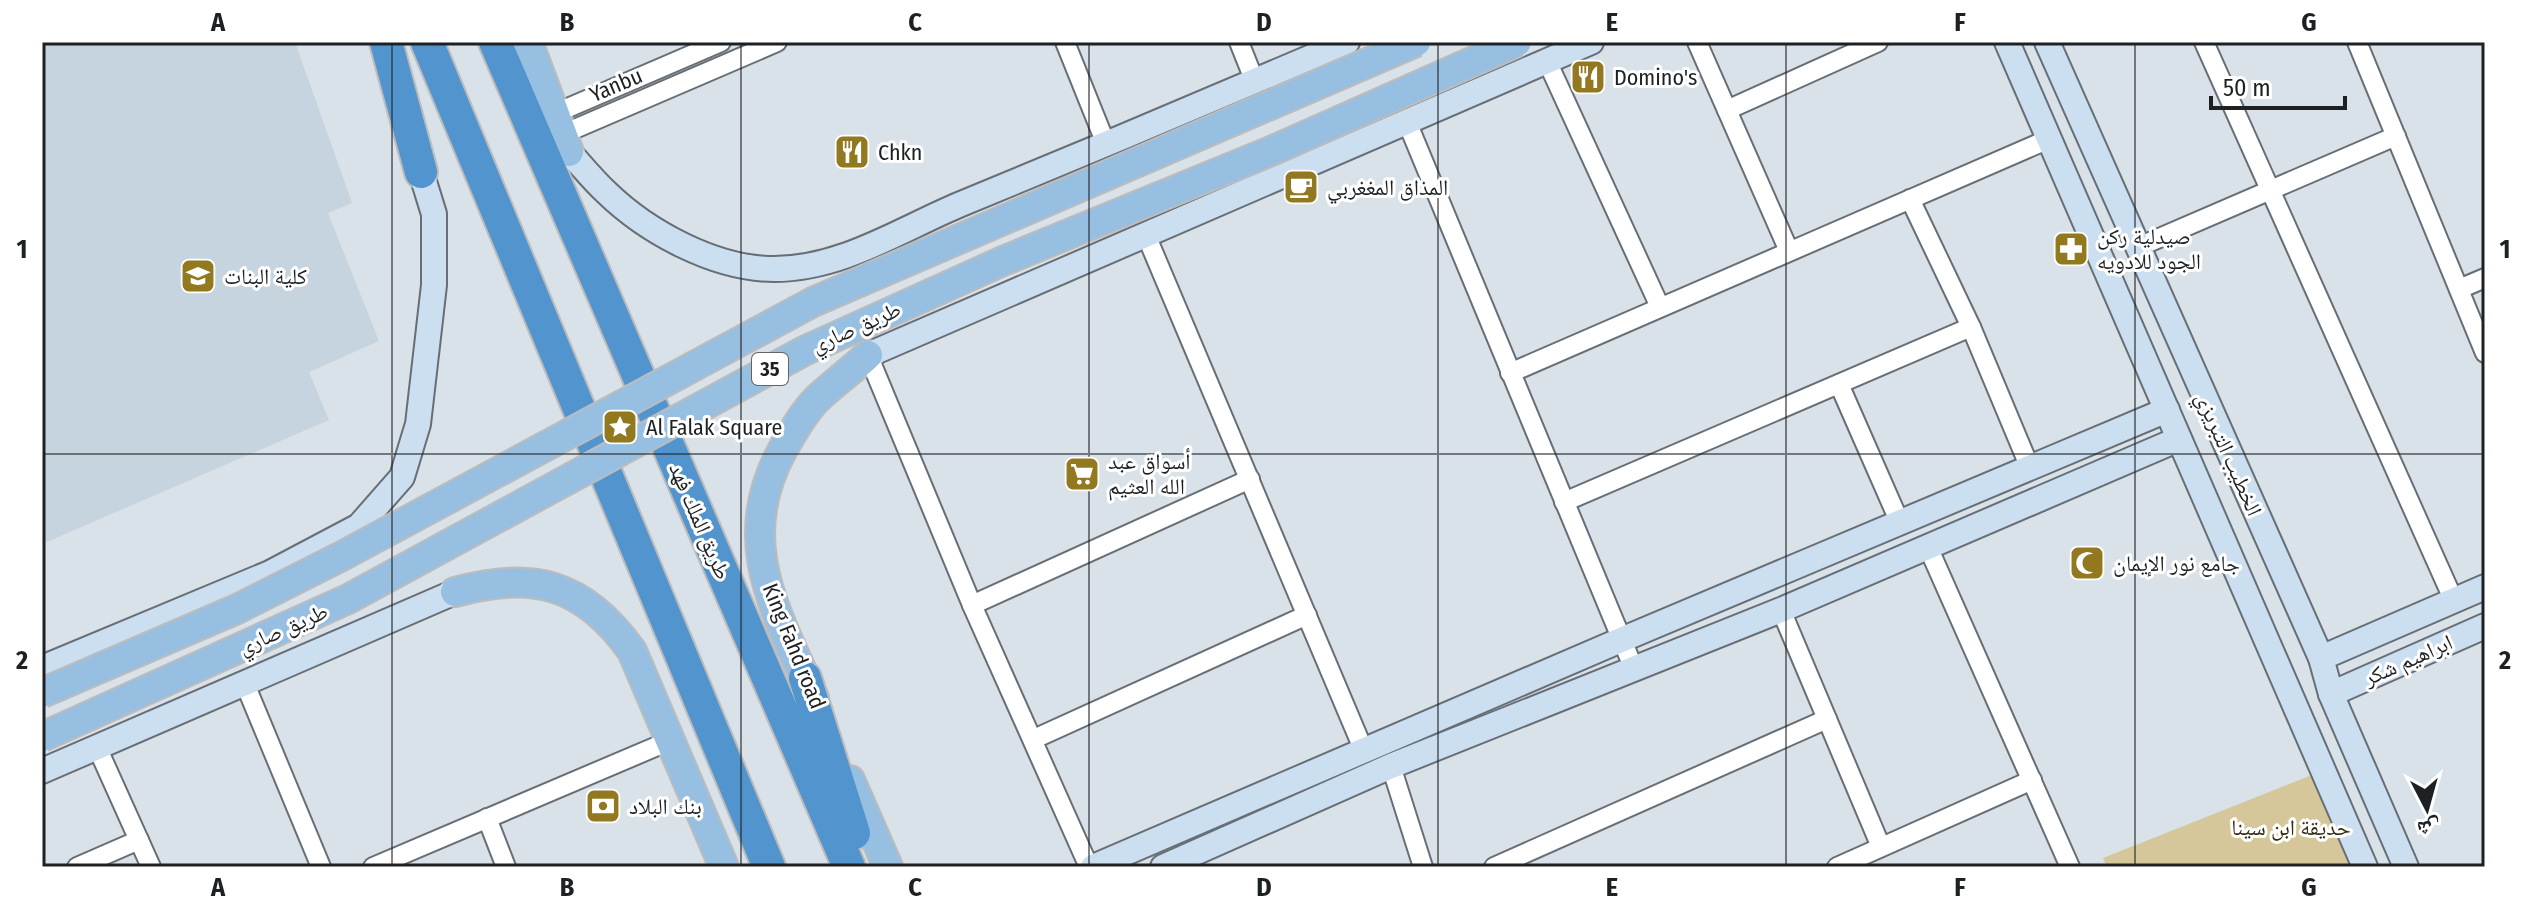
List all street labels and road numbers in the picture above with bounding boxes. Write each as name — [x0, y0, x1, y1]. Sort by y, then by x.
street label: Yanbu — [585, 62, 647, 108]
street label: طريق صاري — [807, 295, 906, 362]
road number: 35 — [752, 353, 788, 385]
street label: الخطيب التبريزي — [2186, 388, 2268, 522]
street label: طريق الملك فهد — [663, 459, 737, 583]
street label: King Fahd road — [757, 579, 831, 713]
street label: طريق صاري — [234, 597, 333, 664]
street label: ابراهيم شكر — [2358, 628, 2457, 693]

